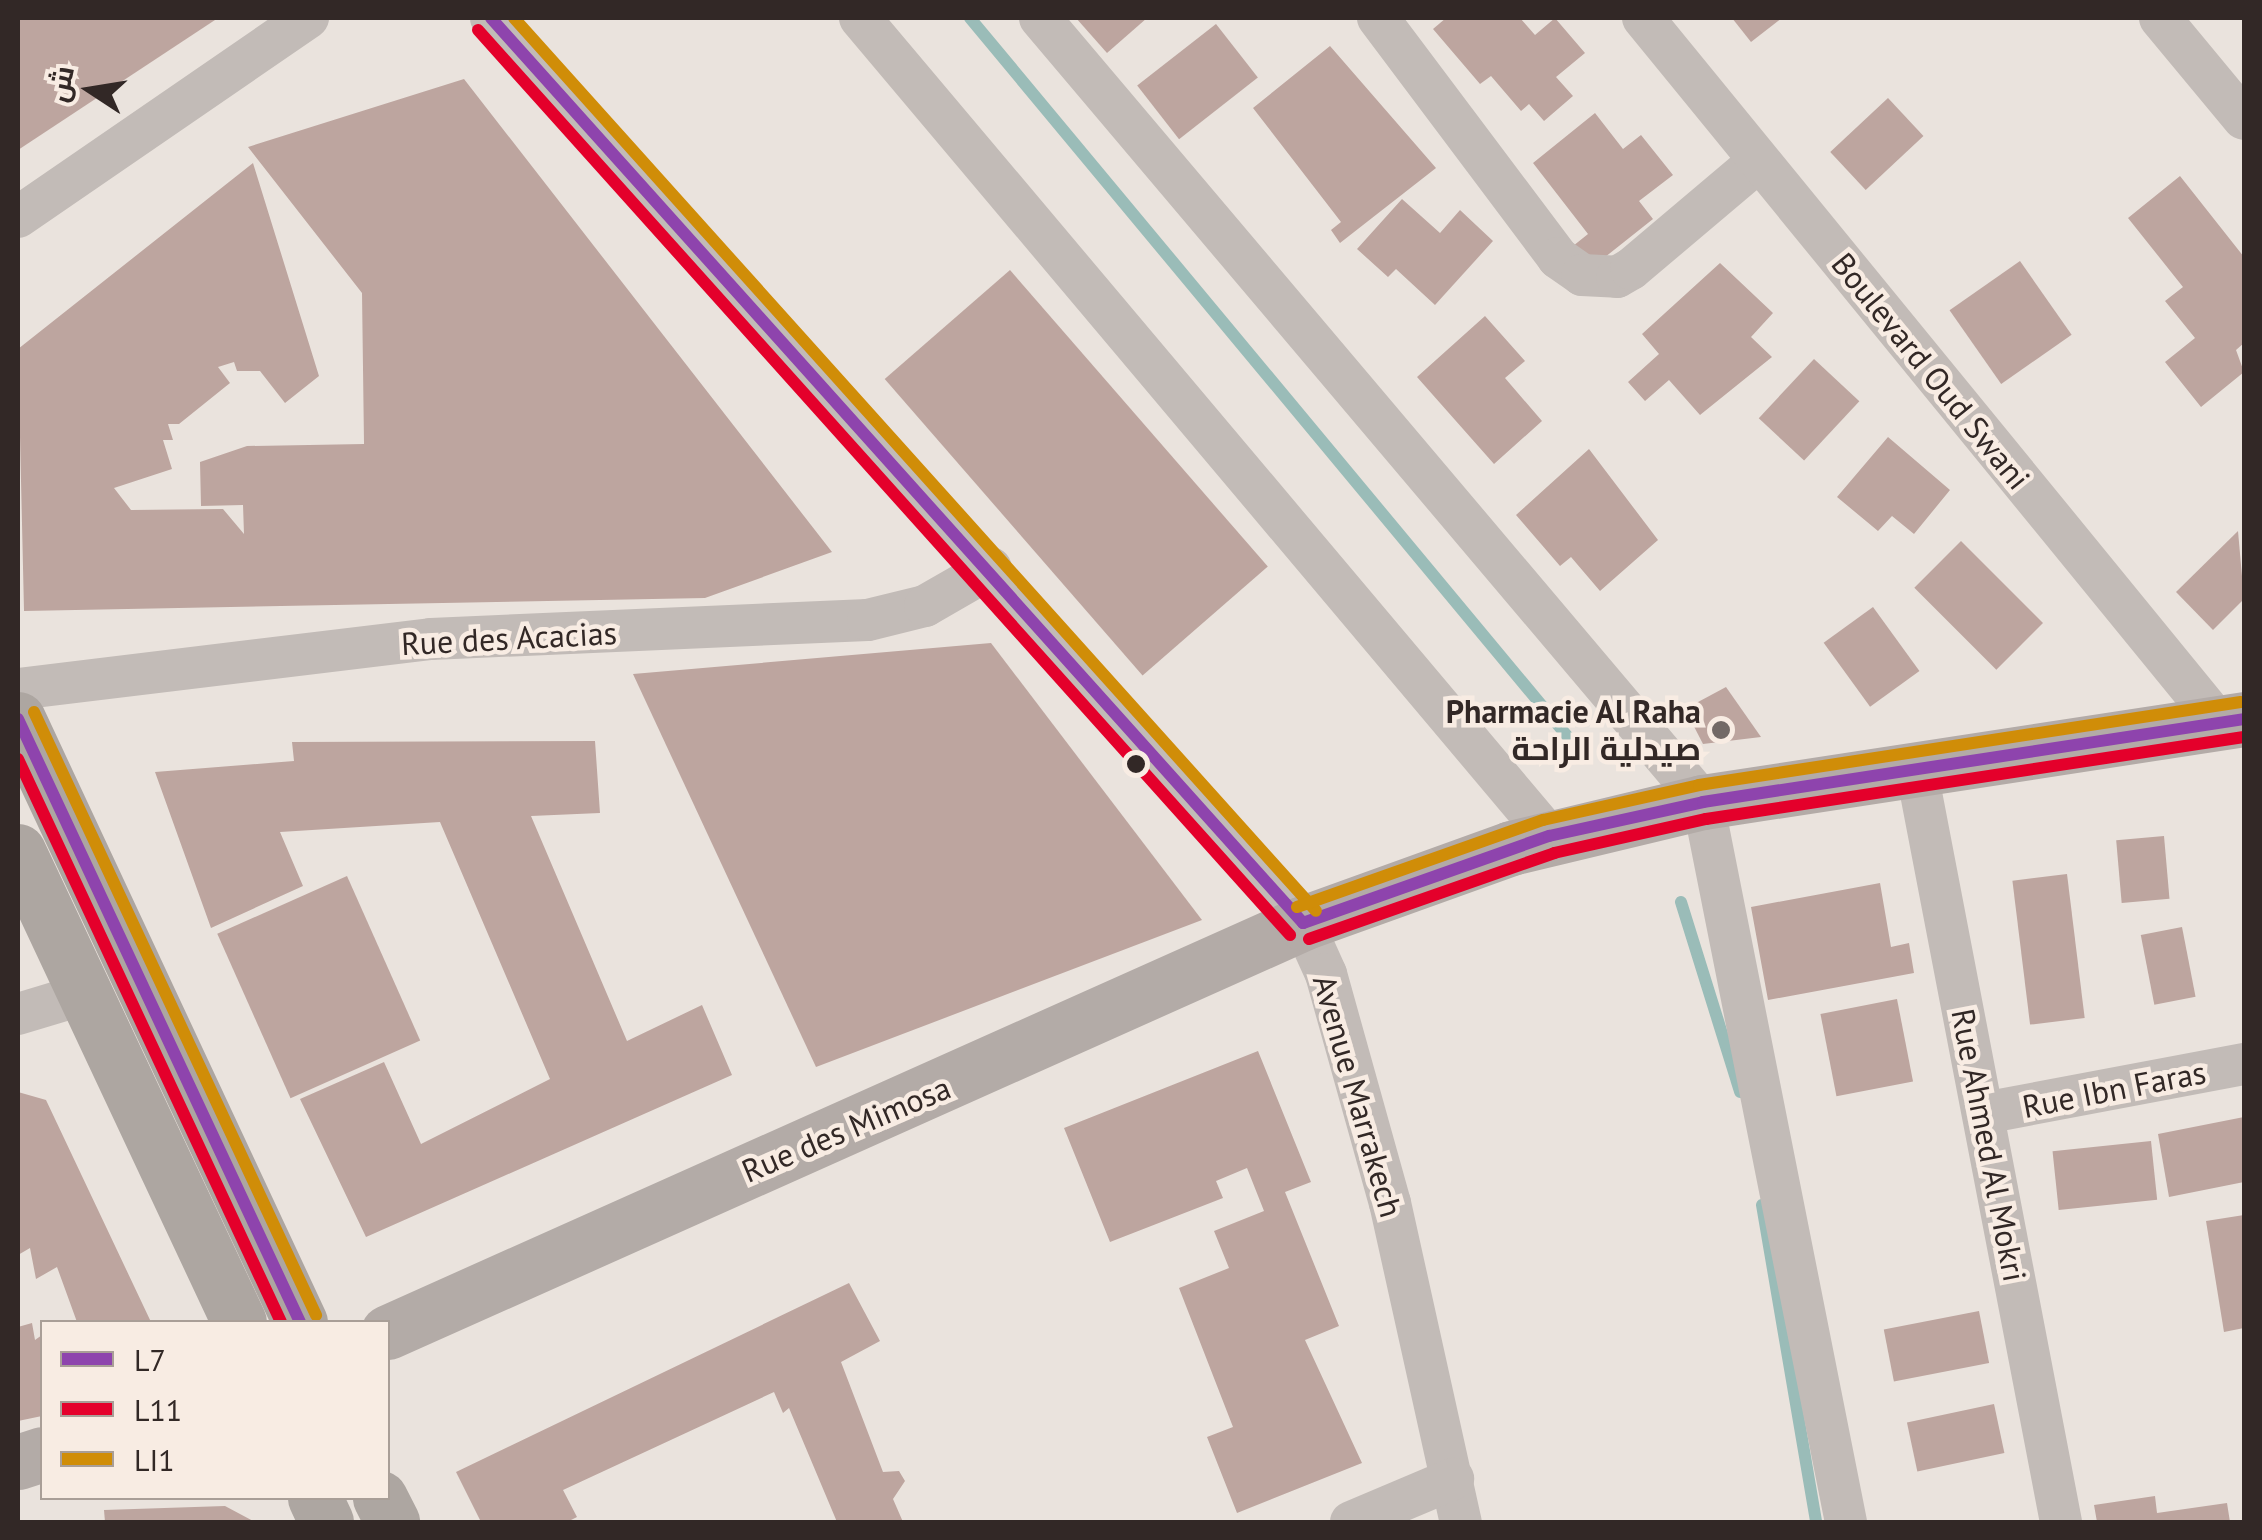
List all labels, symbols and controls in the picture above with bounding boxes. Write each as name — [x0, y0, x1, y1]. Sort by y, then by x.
north arrow — [40, 40, 140, 140]
text: ش — [38, 62, 82, 105]
street label: Boulevard Oud Swani — [1824, 245, 2038, 497]
street label: Rue des Acacias — [400, 613, 618, 663]
place label: Pharmacie Al Raha صيدلية الراحة — [1444, 693, 1701, 768]
marker: Pharmacie Al Raha صيدلية الراحة — [1710, 719, 1732, 741]
unlabelled marker — [1126, 754, 1146, 774]
street label: Avenue Marrakech — [1305, 971, 1411, 1221]
street label: Rue Ahmed Al Mokri — [1944, 1004, 2034, 1286]
street label: Rue Ibn Faras — [2019, 1052, 2209, 1126]
street label: Rue des Mimosa — [736, 1068, 956, 1190]
legend — [40, 1320, 390, 1500]
text: L7 — [134, 1340, 166, 1379]
text: L11 — [134, 1390, 182, 1429]
text: LI1 — [134, 1440, 175, 1479]

